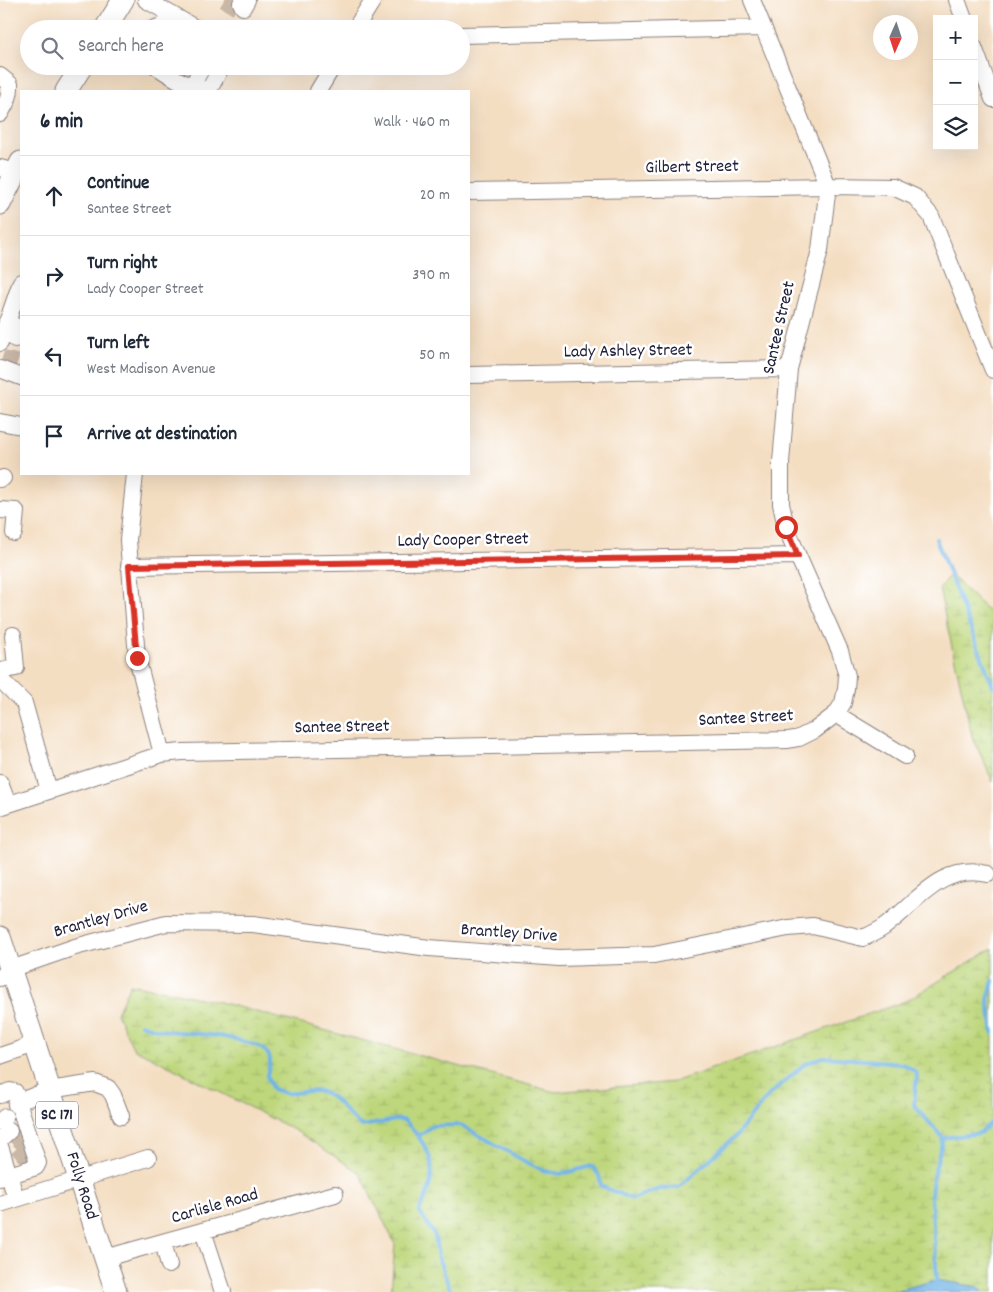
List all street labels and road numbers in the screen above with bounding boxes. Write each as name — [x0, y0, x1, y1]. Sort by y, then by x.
street label: Gilbert Street — [645, 155, 739, 181]
street label: Santee Street — [757, 279, 803, 377]
street label: Lady Ashley Street — [563, 338, 693, 366]
street label: Lady Cooper Street — [397, 527, 529, 555]
street label: Santee Street — [698, 704, 794, 734]
street label: Santee Street — [294, 715, 390, 741]
street label: Brantley Drive — [51, 895, 151, 945]
street label: Brantley Drive — [460, 918, 558, 950]
road number: SC 171 — [36, 1102, 78, 1128]
street label: Folly Road — [58, 1149, 104, 1223]
street label: Carlisle Road — [169, 1183, 261, 1231]

